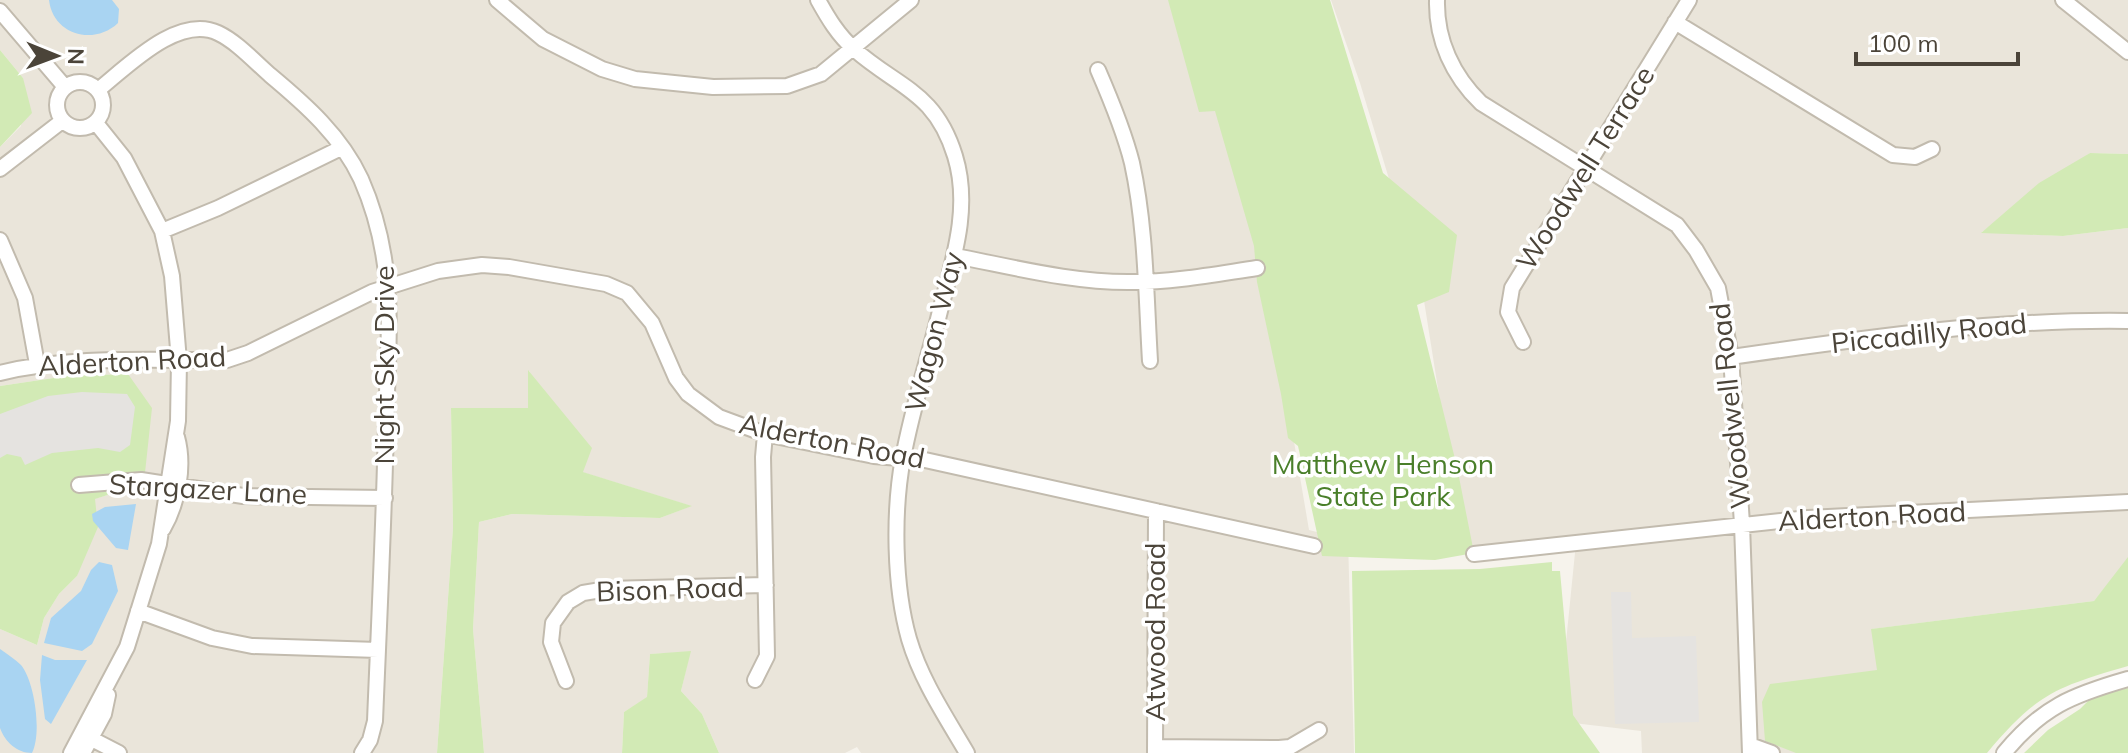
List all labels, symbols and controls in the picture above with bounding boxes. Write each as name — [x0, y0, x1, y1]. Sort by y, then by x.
north arrow — [16, 16, 96, 96]
scale bar — [1856, 16, 2018, 66]
text: 100 m — [1868, 28, 1939, 58]
text: N — [62, 48, 90, 65]
street label: Woodwell Terrace — [1508, 59, 1661, 276]
street label: Wagon Way — [897, 248, 970, 416]
street label: Night Sky Drive — [366, 265, 401, 465]
street label: Woodwell Road — [1701, 301, 1758, 511]
street label: Piccadilly Road — [1829, 305, 2029, 360]
street label: Alderton Road — [37, 338, 227, 383]
street label: Alderton Road — [736, 405, 928, 476]
park label: Matthew Henson State Park — [1272, 446, 1494, 513]
street label: Stargazer Lane — [108, 466, 308, 511]
street label: Alderton Road — [1777, 493, 1967, 538]
street label: Atwood Road — [1137, 542, 1172, 722]
street label: Bison Road — [595, 568, 745, 609]

